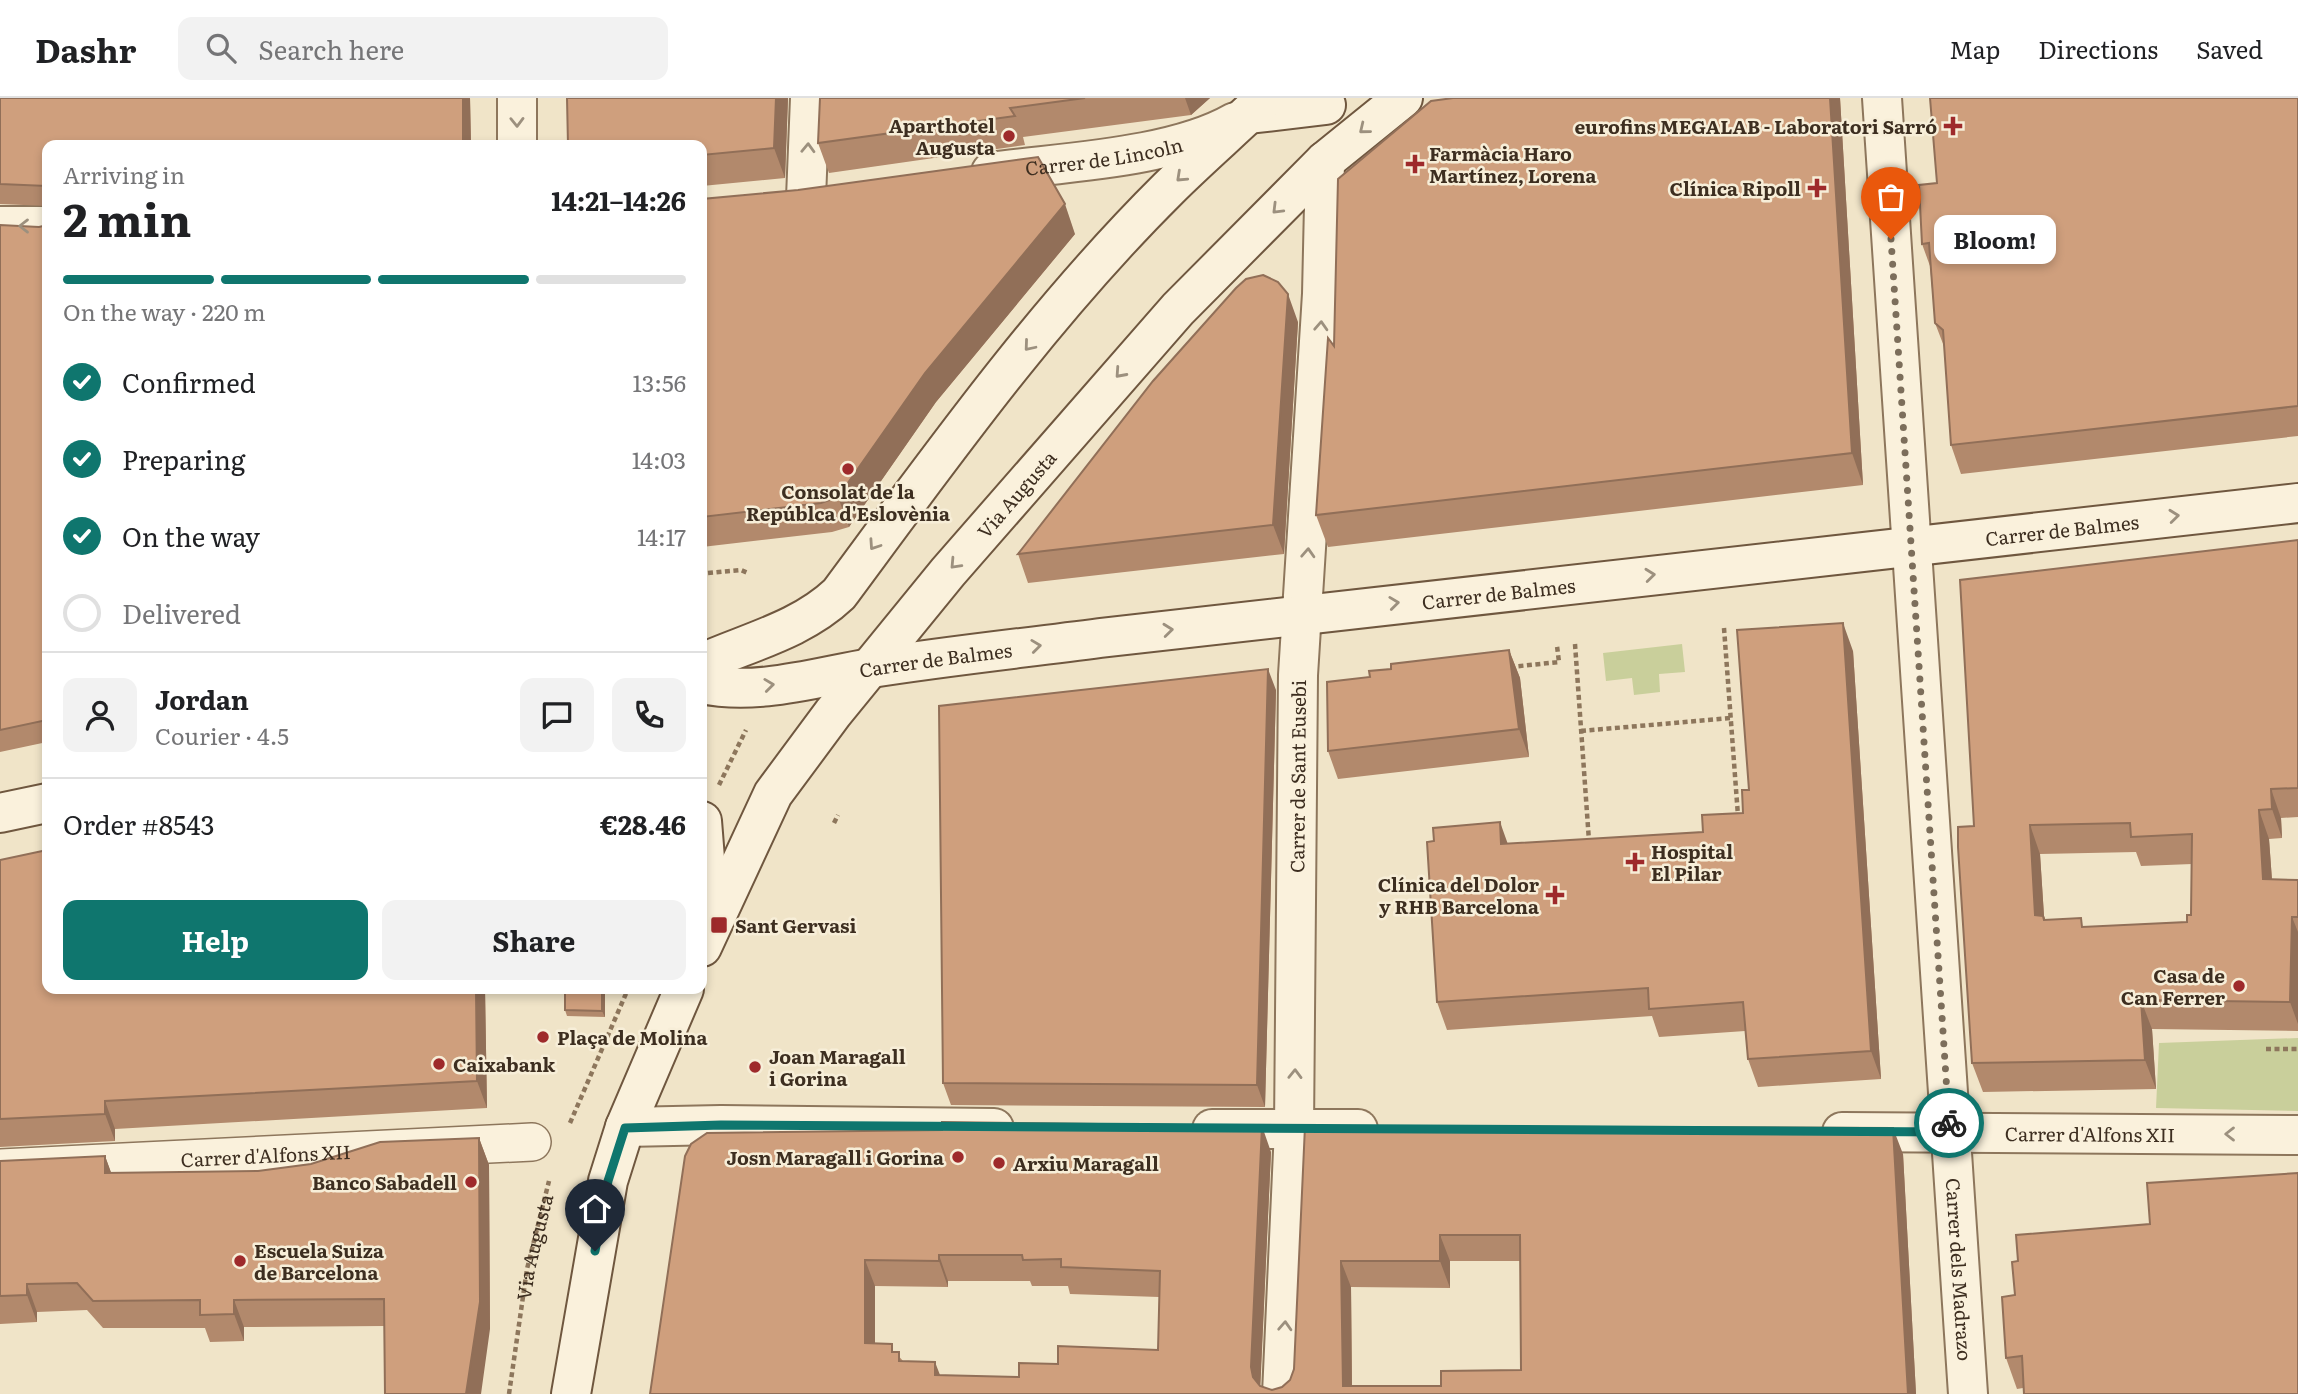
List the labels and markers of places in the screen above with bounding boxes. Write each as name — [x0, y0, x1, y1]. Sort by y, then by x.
place label: Aparthotel Augusta — [889, 111, 995, 161]
place label: eurofins MEGALAB - Laboratori Sarró — [1575, 112, 1937, 140]
marker: eurofins MEGALAB - Laboratori Sarró — [1943, 116, 1963, 136]
marker: Aparthotel Augusta — [1001, 128, 1017, 144]
place label: Farmàcia Haro Martínez, Lorena — [1429, 139, 1597, 189]
marker: Farmàcia Haro Martínez, Lorena — [1407, 156, 1423, 172]
pin — [1861, 167, 1921, 239]
place label: Clínica Ripoll — [1670, 174, 1801, 202]
marker: Clínica Ripoll — [1807, 178, 1827, 198]
callout: Bloom! — [1933, 214, 2056, 264]
marker: Consolat de la Repúblca d'Eslovènia — [840, 461, 856, 477]
place label: Consolat de la Repúblca d'Eslovènia — [746, 477, 950, 527]
place label: Hospital El Pilar — [1651, 837, 1733, 887]
marker: Hospital El Pilar — [1625, 852, 1645, 872]
place label: Clínica del Dolor y RHB Barcelona — [1378, 870, 1540, 920]
marker: Clínica del Dolor y RHB Barcelona — [1545, 885, 1565, 905]
place label: Sant Gervasi — [735, 911, 857, 939]
marker: Sant Gervasi — [709, 915, 729, 935]
place label: Casa de Can Ferrer — [2121, 961, 2226, 1011]
marker: Casa de Can Ferrer — [2231, 978, 2247, 994]
place label: Plaça de Molina — [557, 1023, 708, 1051]
marker: Plaça de Molina — [535, 1029, 551, 1045]
place label: Joan Maragall i Gorina — [769, 1042, 906, 1092]
place label: Caixabank — [453, 1050, 556, 1078]
marker: Caixabank — [431, 1056, 447, 1072]
marker: Joan Maragall i Gorina — [747, 1059, 763, 1075]
place label: Josn Maragall i Gorina — [727, 1143, 944, 1171]
marker: Josn Maragall i Gorina — [950, 1149, 966, 1165]
place label: Arxiu Maragall — [1013, 1149, 1159, 1177]
marker: Arxiu Maragall — [991, 1155, 1007, 1171]
place label: Banco Sabadell — [312, 1168, 457, 1196]
marker: Banco Sabadell — [463, 1174, 479, 1190]
pin — [565, 1179, 625, 1251]
place label: Escuela Suiza de Barcelona — [254, 1236, 384, 1286]
marker: Escuela Suiza de Barcelona — [232, 1253, 248, 1269]

